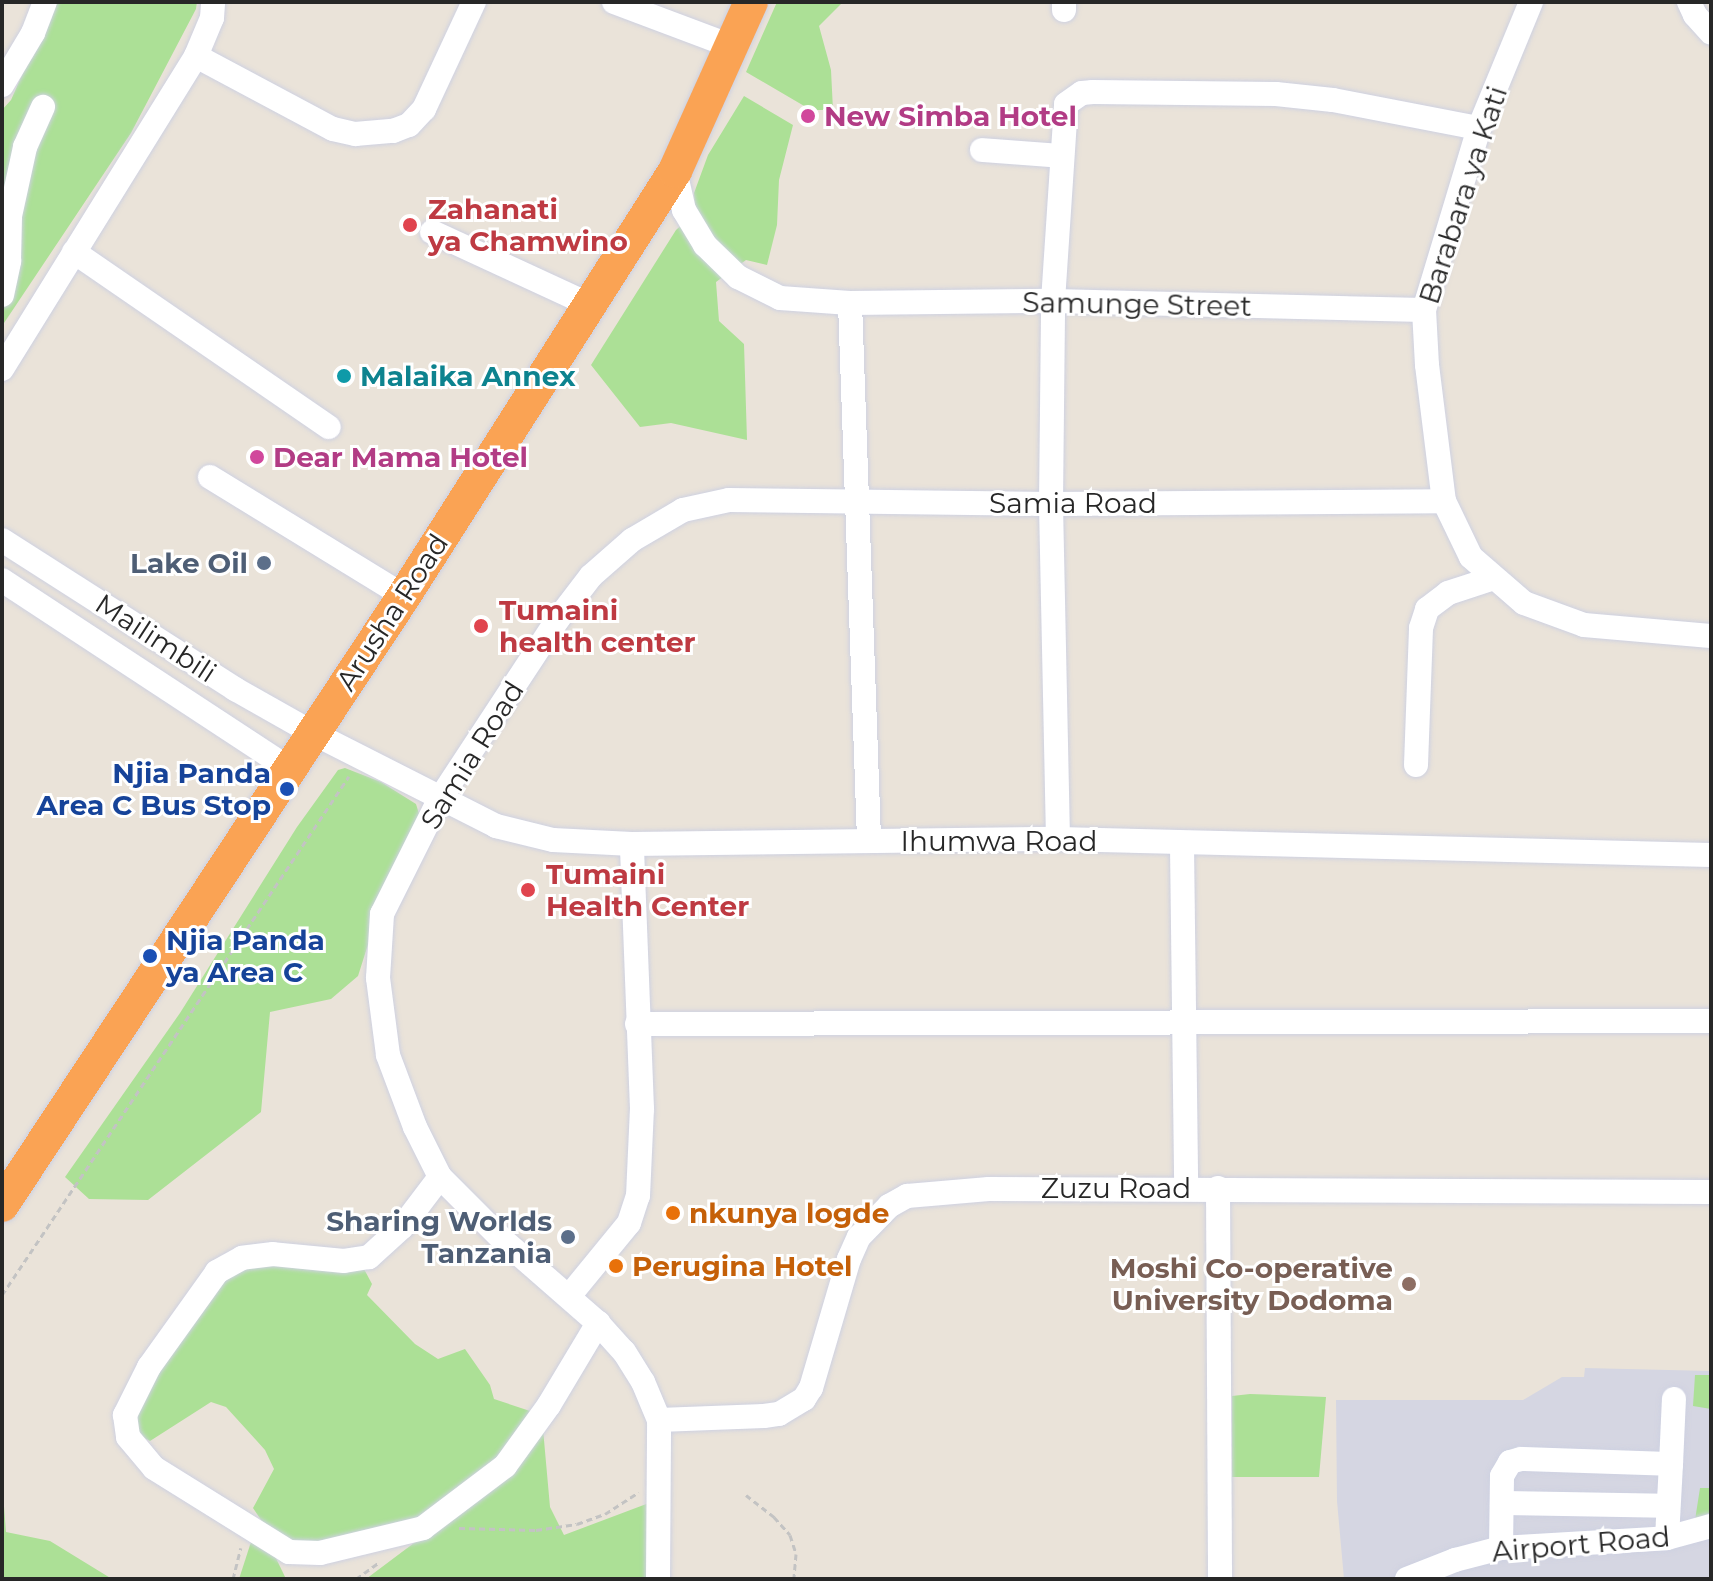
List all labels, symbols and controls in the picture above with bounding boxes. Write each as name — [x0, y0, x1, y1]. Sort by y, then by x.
street label: Barabara ya Kati — [1412, 82, 1514, 308]
place label: New Simba Hotel — [824, 99, 1077, 133]
marker: New Simba Hotel — [799, 107, 817, 125]
place label: Zahanati ya Chamwino — [428, 192, 628, 258]
marker: Zahanati ya Chamwino — [399, 214, 421, 236]
street label: Samunge Street — [1022, 285, 1252, 323]
place label: Malaika Annex — [360, 359, 576, 393]
marker: Malaika Annex — [335, 367, 353, 385]
place label: Dear Mama Hotel — [273, 440, 528, 474]
marker: Dear Mama Hotel — [248, 448, 266, 466]
street label: Samia Road — [989, 486, 1157, 520]
street label: Arusha Road — [329, 527, 455, 697]
place label: Lake Oil — [130, 546, 248, 580]
marker: Lake Oil — [255, 554, 273, 572]
street label: Mailimbili — [89, 587, 223, 689]
place label: Tumaini health center — [499, 593, 696, 659]
marker: Tumaini health center — [470, 615, 492, 637]
street label: Samia Road — [413, 675, 531, 835]
place label: Njia Panda Area C Bus Stop — [36, 756, 271, 822]
marker: Njia Panda Area C Bus Stop — [278, 780, 296, 798]
street label: Ihumwa Road — [901, 824, 1097, 858]
place label: Tumaini Health Center — [546, 857, 749, 923]
marker: Tumaini Health Center — [517, 879, 539, 901]
place label: Njia Panda ya Area C — [166, 923, 325, 989]
marker: Njia Panda ya Area C — [141, 947, 159, 965]
street label: Zuzu Road — [1041, 1171, 1191, 1205]
place label: nkunya logde — [689, 1196, 889, 1230]
place label: Sharing Worlds Tanzania — [326, 1204, 552, 1270]
marker: nkunya logde — [664, 1204, 682, 1222]
marker: Sharing Worlds Tanzania — [559, 1228, 577, 1246]
place label: Perugina Hotel — [632, 1249, 852, 1283]
place label: Moshi Co-operative University Dodoma — [1110, 1251, 1393, 1317]
marker: Perugina Hotel — [607, 1257, 625, 1275]
marker: Moshi Co-operative University Dodoma — [1400, 1275, 1418, 1293]
street label: Airport Road — [1491, 1519, 1671, 1569]

